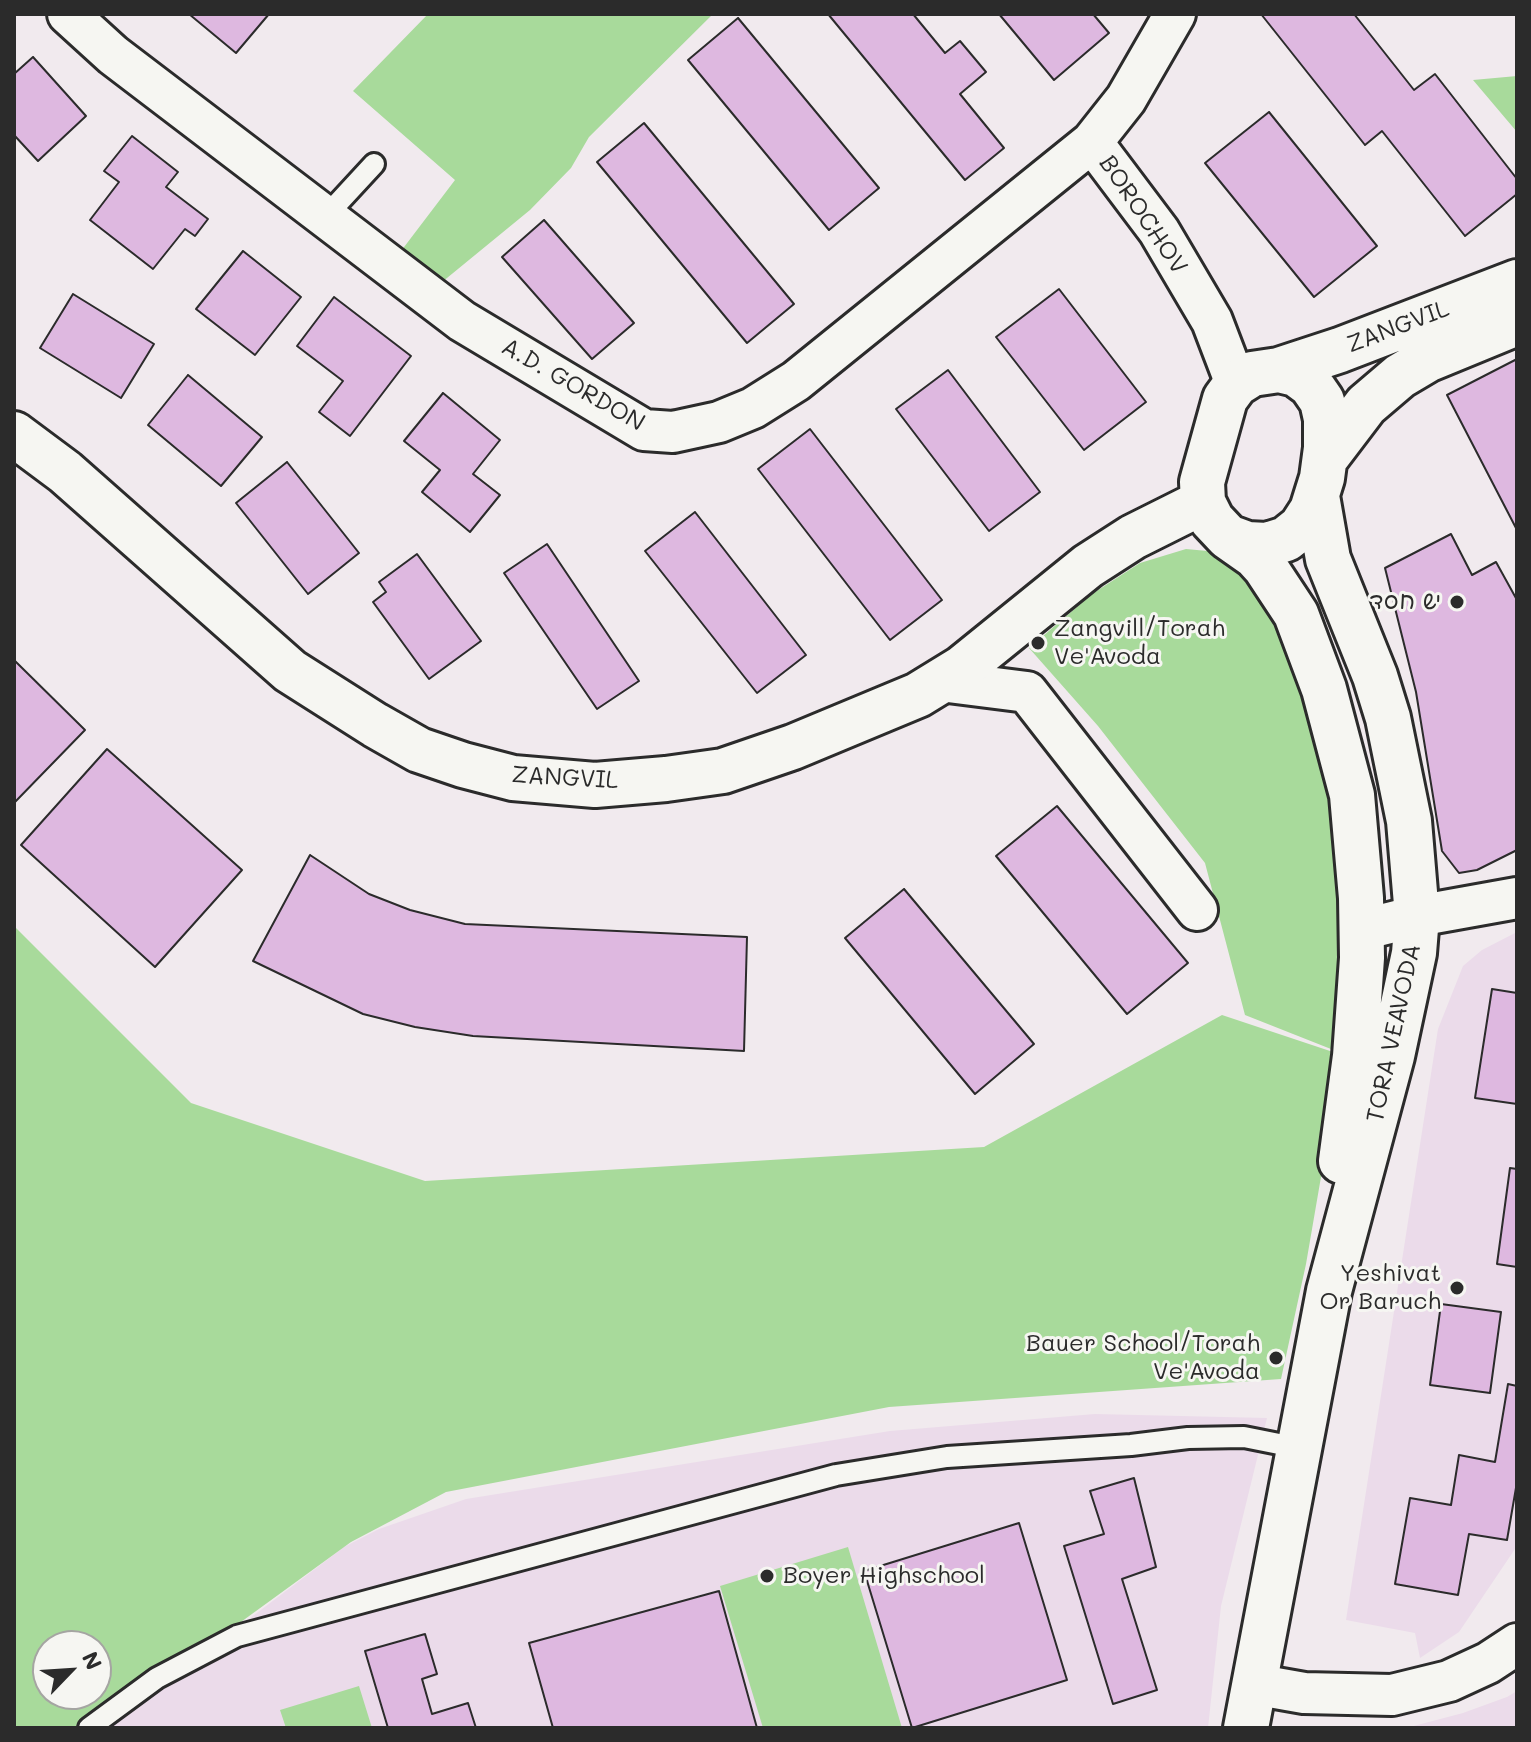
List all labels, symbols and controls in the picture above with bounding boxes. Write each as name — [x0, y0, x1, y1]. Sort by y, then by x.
street label: BOROCHOV — [1093, 150, 1193, 280]
street label: ZANGVIL — [1343, 294, 1453, 360]
street label: A.D. GORDON — [496, 332, 650, 438]
place label: יש חסד — [1370, 588, 1441, 616]
marker: יש חסד — [1448, 593, 1466, 611]
place label: Zangvill/Torah Ve'Avoda — [1054, 615, 1225, 671]
marker: Zangvill/Torah Ve'Avoda — [1029, 634, 1047, 652]
street label: ZANGVIL — [511, 761, 619, 795]
street label: TORA VEAVODA — [1361, 941, 1427, 1125]
place label: Yeshivat Or Baruch — [1320, 1260, 1441, 1316]
marker: Yeshivat Or Baruch — [1448, 1279, 1466, 1297]
place label: Bauer School/Torah Ve'Avoda — [1026, 1330, 1260, 1386]
marker: Bauer School/Torah Ve'Avoda — [1267, 1349, 1285, 1367]
place label: Boyer Highschool — [783, 1562, 985, 1590]
marker: Boyer Highschool — [758, 1567, 776, 1585]
north arrow — [32, 1630, 112, 1710]
text: N — [76, 1647, 109, 1674]

